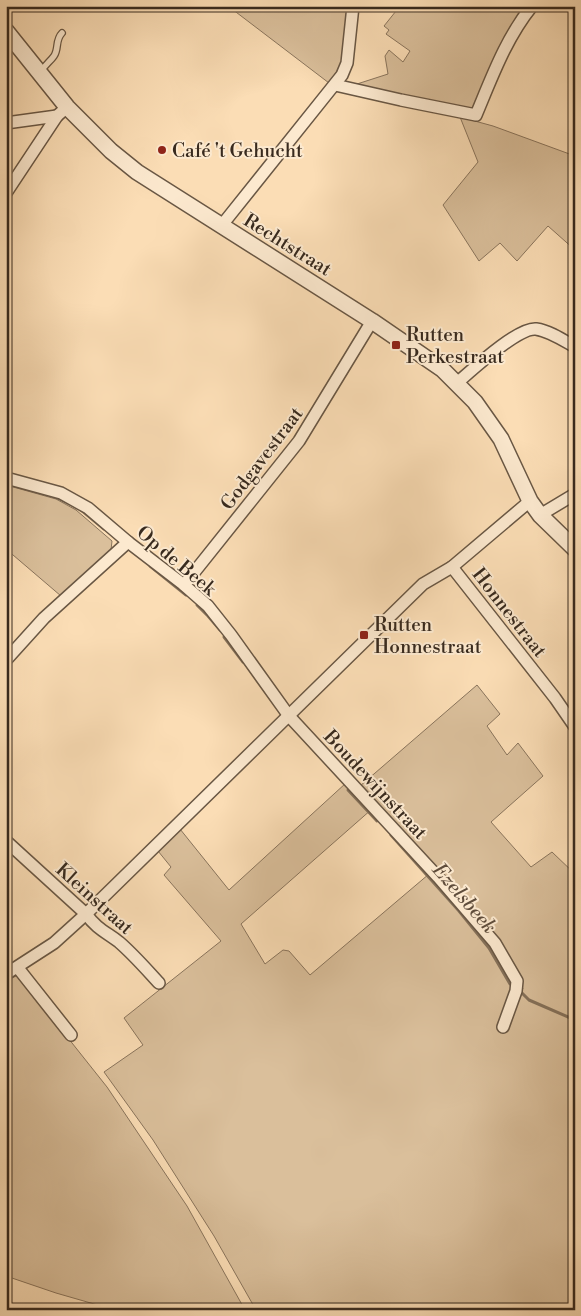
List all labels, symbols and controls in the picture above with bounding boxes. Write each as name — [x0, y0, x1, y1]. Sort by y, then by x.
place label: Café 't Gehucht — [172, 139, 303, 163]
marker: Café 't Gehucht — [156, 144, 168, 156]
street label: Rechtstraat — [239, 208, 336, 281]
place label: Rutten Perkestraat — [406, 323, 504, 369]
marker: Rutten Perkestraat — [390, 339, 402, 351]
street label: Godgavestraat — [215, 402, 308, 515]
street label: Op de Beek — [132, 521, 222, 602]
street label: Honnestraat — [467, 563, 552, 663]
place label: Rutten Honnestraat — [374, 613, 482, 659]
marker: Rutten Honnestraat — [358, 629, 370, 641]
street label: Boudewijnstraat — [318, 724, 432, 845]
street label: Kleinstraat — [51, 858, 138, 940]
water label: Ezelsbeek — [426, 858, 501, 939]

